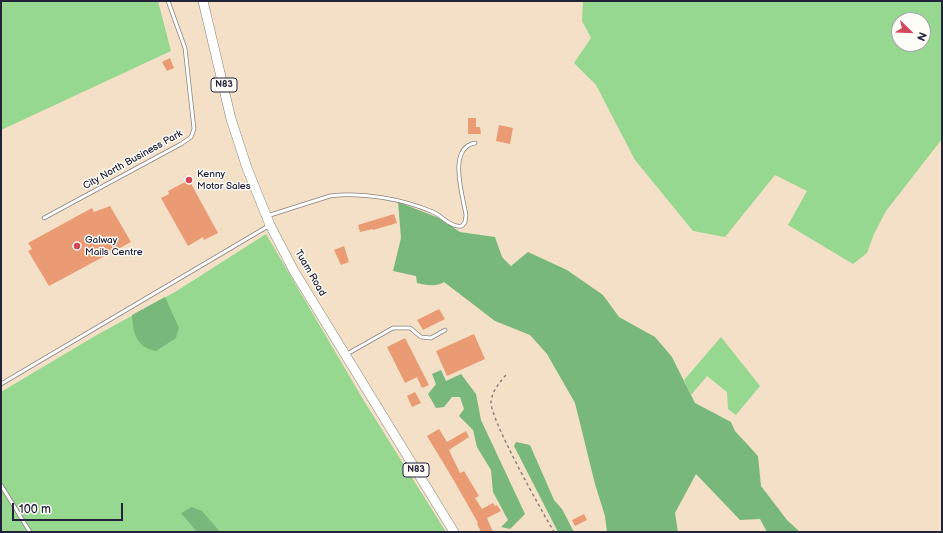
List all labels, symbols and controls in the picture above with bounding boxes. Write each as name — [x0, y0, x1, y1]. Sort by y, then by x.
north arrow — [891, 12, 931, 52]
text: N — [914, 30, 929, 43]
road number: N83 — [211, 78, 237, 92]
street label: City North Business Park — [81, 128, 185, 192]
place label: Kenny Motor Sales — [197, 168, 251, 192]
marker: Kenny Motor Sales — [184, 175, 194, 185]
place label: Galway Mails Centre — [85, 234, 143, 258]
marker: Galway Mails Centre — [72, 241, 82, 251]
street label: Tuam Road — [292, 248, 328, 298]
road number: N83 — [403, 463, 429, 477]
scale bar — [14, 495, 125, 521]
text: 100 m — [19, 502, 51, 517]

